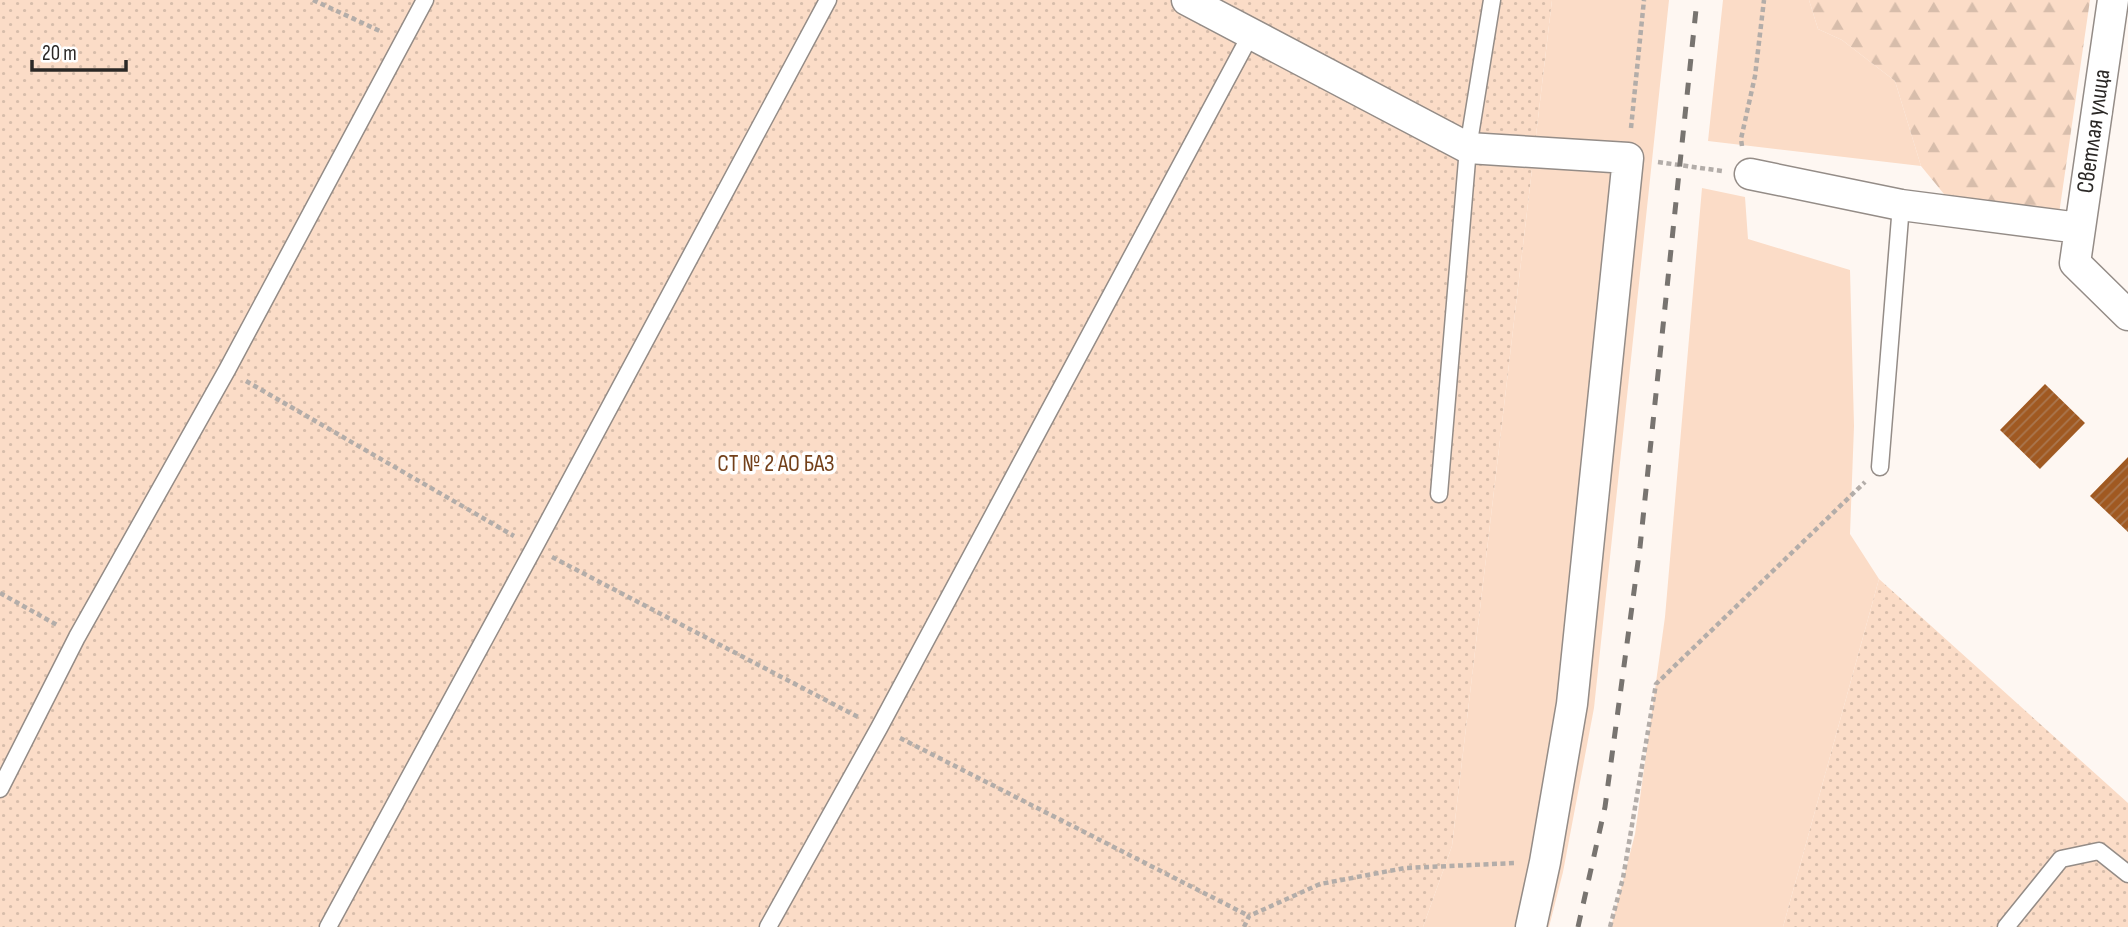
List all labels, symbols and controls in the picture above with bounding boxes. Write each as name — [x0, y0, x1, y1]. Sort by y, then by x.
scale bar — [32, 28, 126, 72]
text: 20 m — [42, 41, 77, 66]
street label: Светлая улица — [2070, 67, 2117, 195]
park label: СТ № 2 АО БАЗ — [717, 449, 835, 478]

